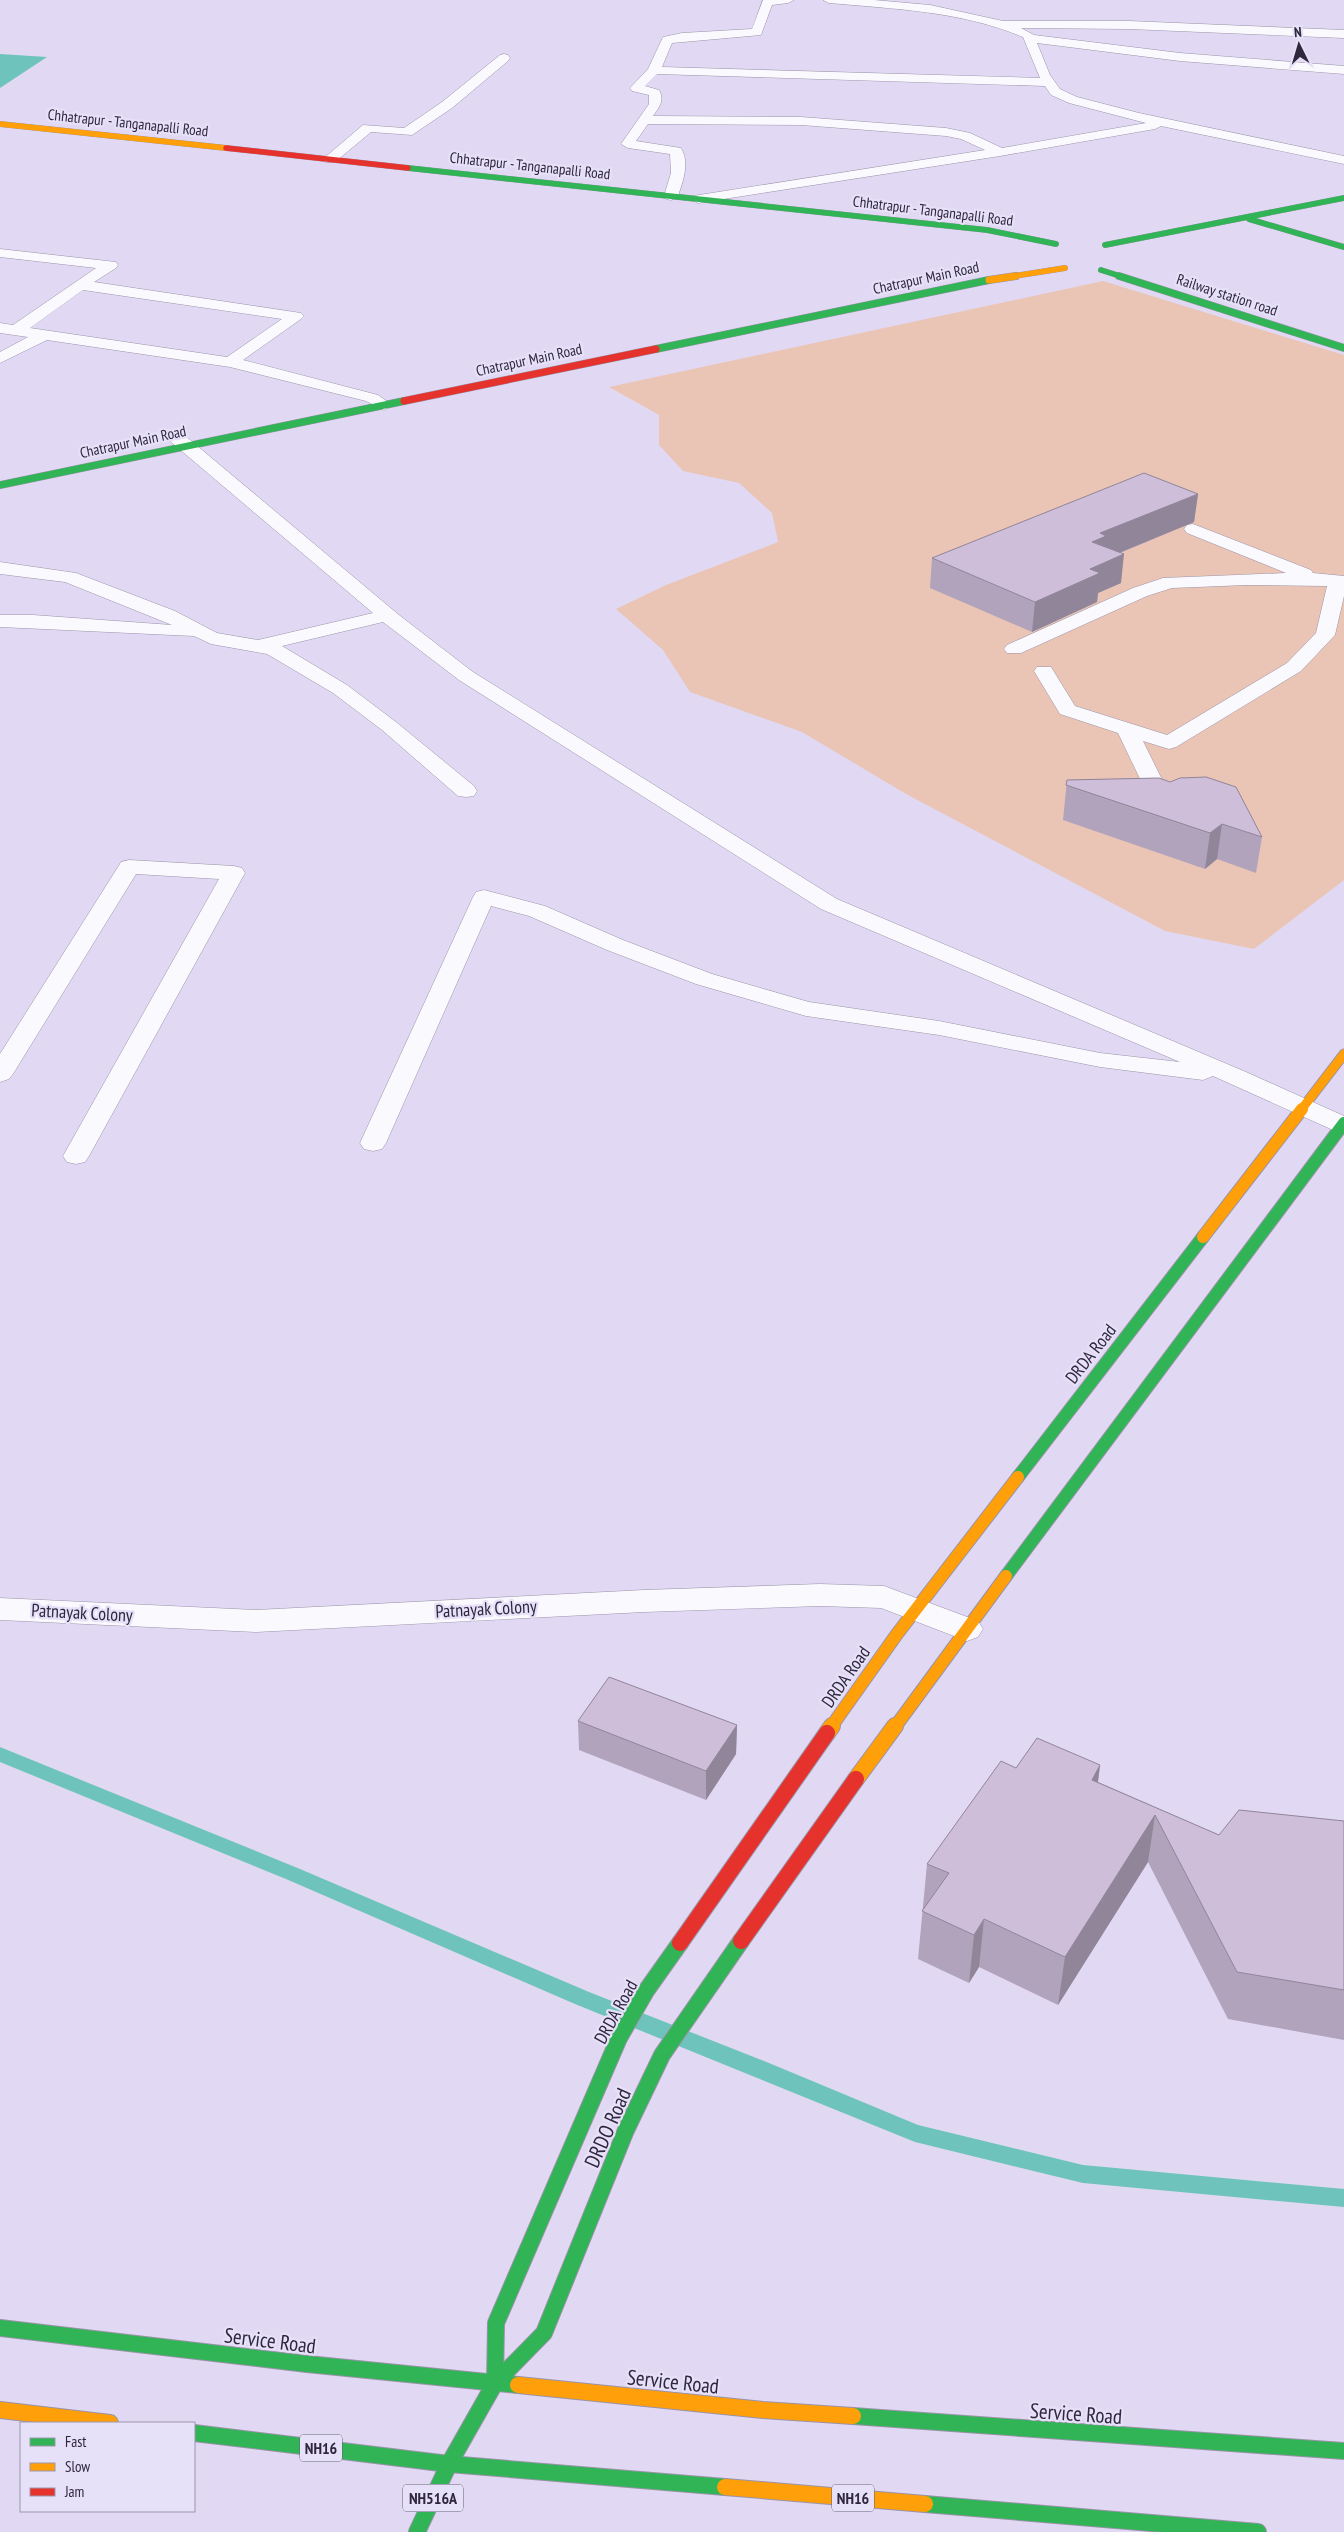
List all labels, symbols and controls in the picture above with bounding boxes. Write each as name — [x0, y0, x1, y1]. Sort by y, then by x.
north arrow — [1274, 20, 1324, 70]
text: N — [1293, 23, 1302, 41]
street label: Chhatrapur - Tanganapalli Road — [47, 105, 209, 140]
street label: Chhatrapur - Tanganapalli Road — [449, 148, 611, 183]
street label: Chhatrapur - Tanganapalli Road — [852, 191, 1014, 230]
street label: Chatrapur Main Road — [871, 257, 981, 298]
street label: Railway station road — [1174, 269, 1280, 320]
street label: Chatrapur Main Road — [474, 339, 584, 380]
street label: Chatrapur Main Road — [78, 421, 188, 462]
street label: DRDA Road — [1060, 1319, 1121, 1388]
street label: Patnayak Colony — [435, 1594, 537, 1623]
street label: Patnayak Colony — [31, 1598, 133, 1627]
street label: DRDA Road — [816, 1642, 875, 1712]
street label: DRDA Road — [589, 1976, 642, 2048]
street label: DRDO Road — [578, 2084, 637, 2172]
street label: Service Road — [223, 2321, 317, 2360]
street label: Service Road — [626, 2363, 720, 2400]
street label: Service Road — [1029, 2397, 1123, 2430]
legend — [20, 2422, 195, 2512]
text: Fast — [65, 2432, 86, 2451]
road number: NH16 — [300, 2434, 342, 2462]
text: Slow — [65, 2457, 90, 2476]
text: Jam — [64, 2482, 84, 2501]
road number: NH516A — [403, 2484, 463, 2512]
road number: NH16 — [832, 2484, 874, 2512]

